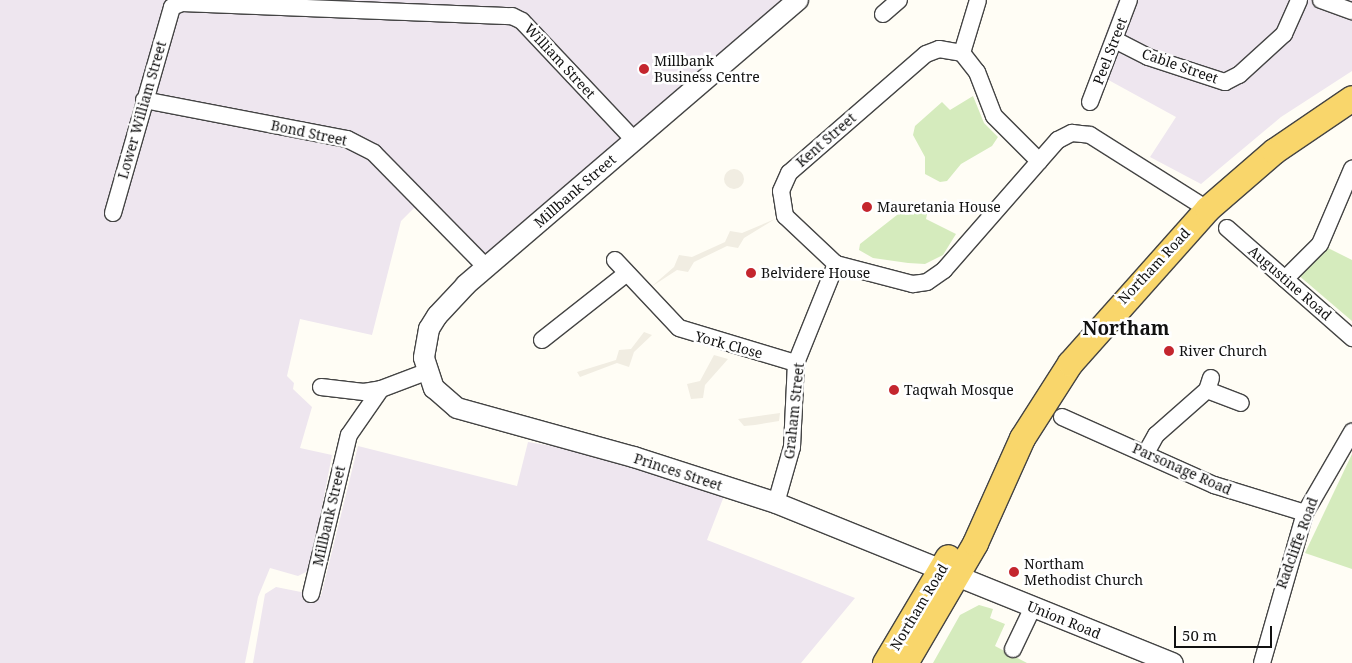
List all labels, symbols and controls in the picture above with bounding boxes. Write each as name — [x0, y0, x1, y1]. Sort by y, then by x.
street label: Peel Street — [1090, 15, 1130, 87]
street label: William Street — [521, 20, 599, 102]
street label: Lower William Street — [114, 39, 170, 181]
street label: Cable Street — [1140, 45, 1220, 87]
place label: Millbank Business Centre — [654, 53, 760, 85]
marker: Millbank Business Centre — [638, 63, 650, 75]
street label: Kent Street — [793, 109, 859, 171]
street label: Bond Street — [269, 117, 349, 149]
street label: Millbank Street — [531, 151, 619, 231]
place label: Mauretania House — [877, 199, 1001, 215]
marker: Mauretania House — [861, 201, 873, 213]
street label: Northam Road — [1115, 225, 1193, 307]
street label: Augustine Road — [1245, 242, 1335, 324]
place label: Belvidere House — [761, 265, 870, 281]
marker: Belvidere House — [745, 267, 757, 279]
district label: Northam — [1082, 318, 1170, 340]
street label: York Close — [693, 328, 765, 362]
place label: River Church — [1179, 343, 1267, 359]
marker: River Church — [1163, 345, 1175, 357]
street label: Graham Street — [781, 362, 807, 460]
place label: Taqwah Mosque — [904, 382, 1014, 398]
marker: Taqwah Mosque — [888, 384, 900, 396]
street label: Parsonage Road — [1130, 440, 1234, 498]
street label: Princes Street — [632, 450, 724, 494]
street label: Millbank Street — [309, 464, 349, 568]
street label: Radcliffe Road — [1273, 495, 1321, 591]
place label: Northam Methodist Church — [1024, 556, 1143, 588]
street label: Northam Road — [887, 561, 951, 653]
marker: Northam Methodist Church — [1008, 566, 1020, 578]
street label: Union Road — [1025, 598, 1103, 642]
scale bar — [1177, 616, 1274, 648]
text: 50 m — [1182, 625, 1217, 645]

